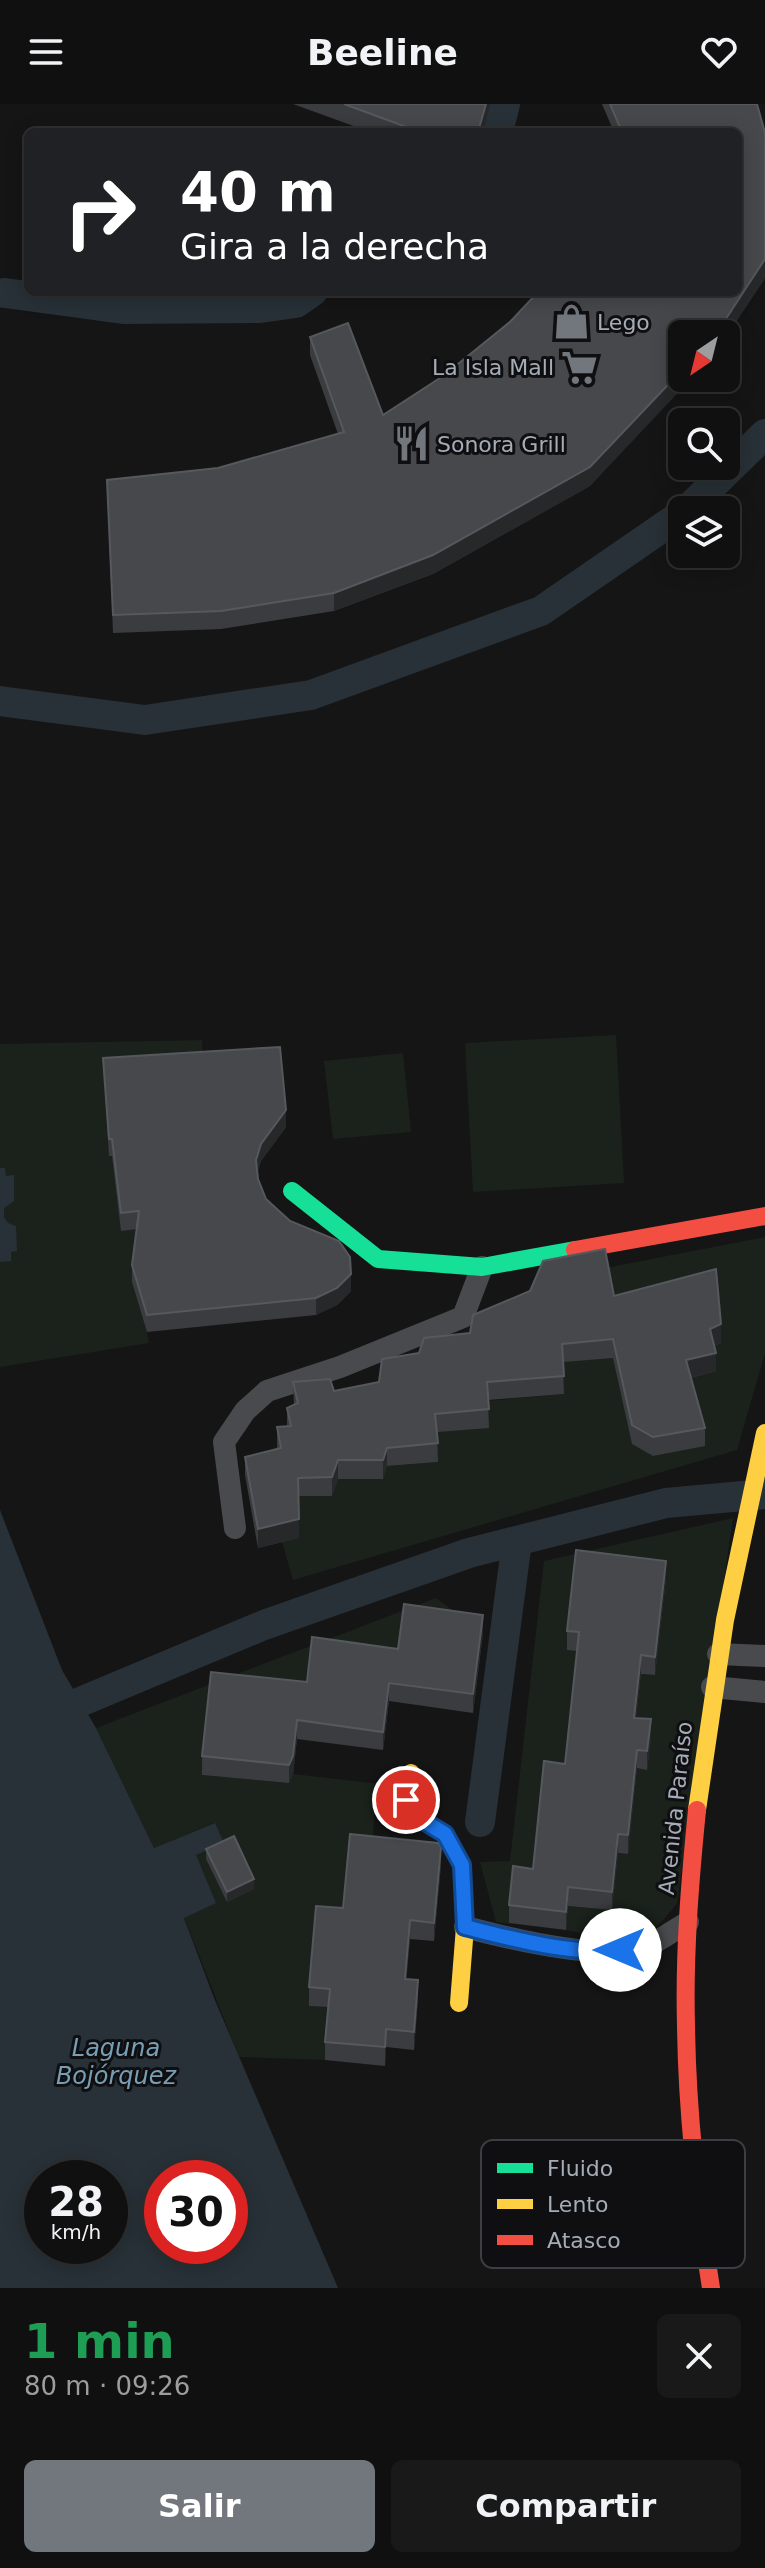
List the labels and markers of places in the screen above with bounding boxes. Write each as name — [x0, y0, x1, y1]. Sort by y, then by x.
shop icon: Lego — [552, 303, 590, 341]
place label: Lego — [597, 310, 650, 335]
supermarket icon: La Isla Mall — [561, 348, 599, 386]
place label: La Isla Mall — [432, 355, 554, 380]
restaurant icon: Sonora Grill — [392, 425, 430, 463]
place label: Sonora Grill — [437, 432, 566, 457]
pin — [372, 1766, 440, 1834]

